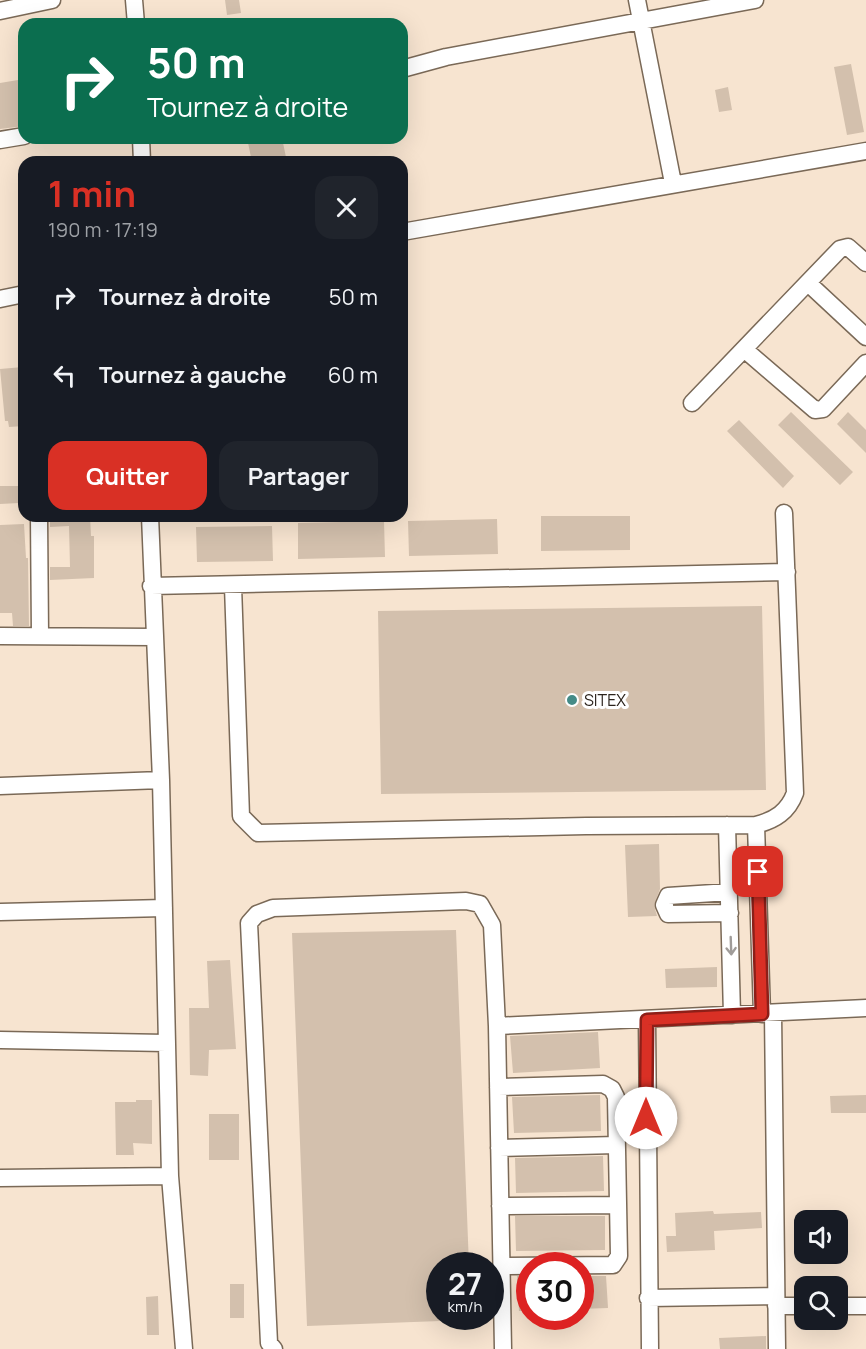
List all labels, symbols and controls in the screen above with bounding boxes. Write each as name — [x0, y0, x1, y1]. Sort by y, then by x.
text: 50 m — [147, 33, 245, 91]
icon: right — [48, 42, 126, 120]
text: Tournez à droite — [147, 88, 348, 125]
text: 1 min — [48, 169, 136, 218]
button: close — [315, 176, 378, 239]
text: 190 m · 17:19 — [48, 216, 158, 243]
icon: right — [48, 281, 81, 314]
text: Tournez à droite — [99, 282, 271, 312]
text: 50 m — [329, 282, 378, 312]
icon: left — [48, 359, 81, 392]
text: Tournez à gauche — [99, 360, 286, 390]
text: 60 m — [328, 360, 378, 390]
button: Quitter — [48, 441, 207, 510]
button: Partager — [219, 441, 378, 510]
place label: SITEX — [584, 689, 626, 711]
marker: SITEX — [565, 693, 579, 707]
pin — [732, 846, 783, 897]
icon: arrive — [741, 855, 774, 888]
one-way arrow — [726, 936, 737, 956]
position arrow — [614, 1086, 678, 1150]
map controls — [794, 1210, 848, 1330]
button: sound — [794, 1210, 848, 1264]
speed limit sign: 30 — [516, 1252, 594, 1330]
text: 27 — [448, 1263, 482, 1304]
button: search — [794, 1276, 848, 1330]
text: km/h — [448, 1296, 482, 1317]

